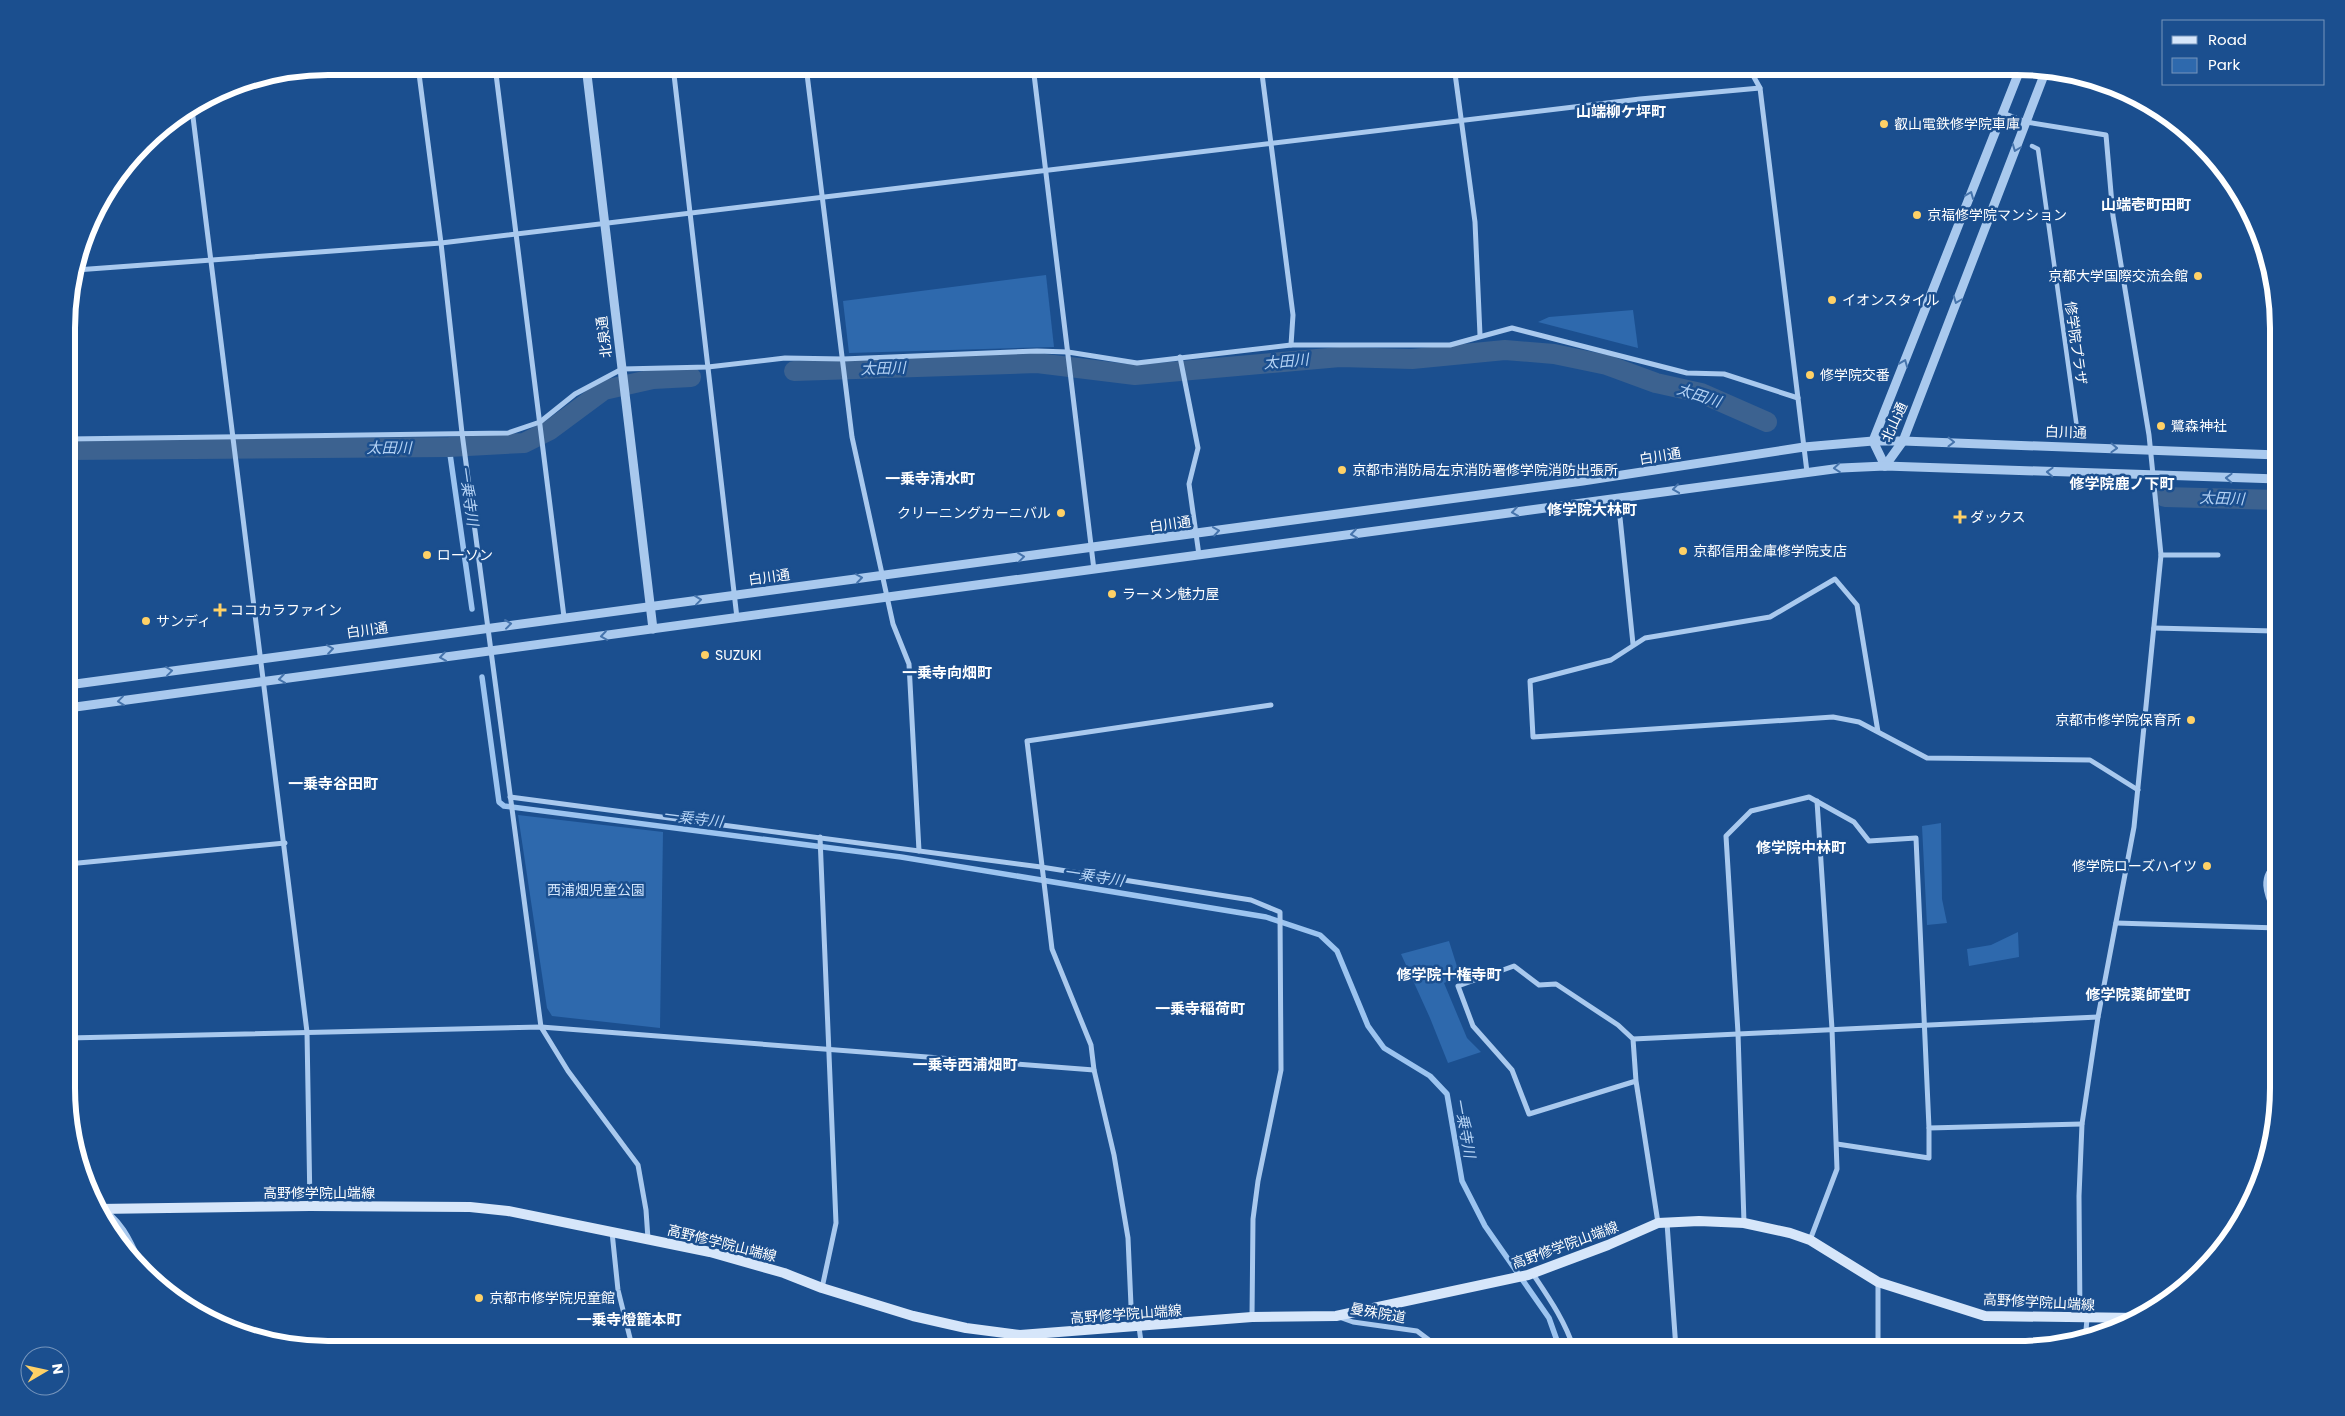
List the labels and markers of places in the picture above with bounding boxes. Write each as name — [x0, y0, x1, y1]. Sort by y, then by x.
place label: 叡山電鉄修学院車庫 — [1894, 114, 2020, 134]
marker: 叡山電鉄修学院車庫 — [1878, 118, 1890, 130]
place label: 京福修学院マンション — [1927, 205, 2067, 225]
marker: 京福修学院マンション — [1911, 209, 1923, 221]
place label: 京都大学国際交流会館 — [2048, 266, 2188, 286]
marker: 京都大学国際交流会館 — [2192, 270, 2204, 282]
place label: イオンスタイル — [1842, 290, 1940, 310]
marker: イオンスタイル — [1826, 294, 1838, 306]
place label: 修学院交番 — [1820, 365, 1890, 385]
marker: 修学院交番 — [1804, 369, 1816, 381]
place label: 鷺森神社 — [2171, 416, 2227, 436]
marker: 鷺森神社 — [2155, 420, 2167, 432]
place label: 京都市消防局左京消防署修学院消防出張所 — [1352, 460, 1618, 480]
marker: 京都市消防局左京消防署修学院消防出張所 — [1336, 464, 1348, 476]
place label: クリーニングカーニバル — [897, 503, 1051, 523]
marker: クリーニングカーニバル — [1055, 507, 1067, 519]
place label: ダックス — [1970, 507, 2026, 527]
marker: ダックス — [1954, 511, 1966, 523]
place label: 京都信用金庫修学院支店 — [1693, 541, 1847, 561]
place label: ローソン — [437, 545, 493, 565]
marker: 京都信用金庫修学院支店 — [1677, 545, 1689, 557]
marker: ローソン — [421, 549, 433, 561]
place label: ラーメン魅力屋 — [1122, 584, 1219, 604]
marker: ラーメン魅力屋 — [1106, 588, 1118, 600]
place label: ココカラファイン — [230, 600, 342, 620]
marker: ココカラファイン — [214, 604, 226, 616]
place label: サンディ — [156, 611, 211, 631]
marker: サンディ — [140, 615, 152, 627]
place label: SUZUKI — [715, 645, 762, 665]
marker: SUZUKI — [699, 649, 711, 661]
place label: 京都市修学院保育所 — [2055, 710, 2181, 730]
marker: 京都市修学院保育所 — [2185, 714, 2197, 726]
place label: 修学院ローズハイツ — [2072, 856, 2197, 876]
marker: 修学院ローズハイツ — [2201, 860, 2213, 872]
place label: 京都市修学院児童館 — [489, 1288, 615, 1308]
marker: 京都市修学院児童館 — [473, 1292, 485, 1304]

